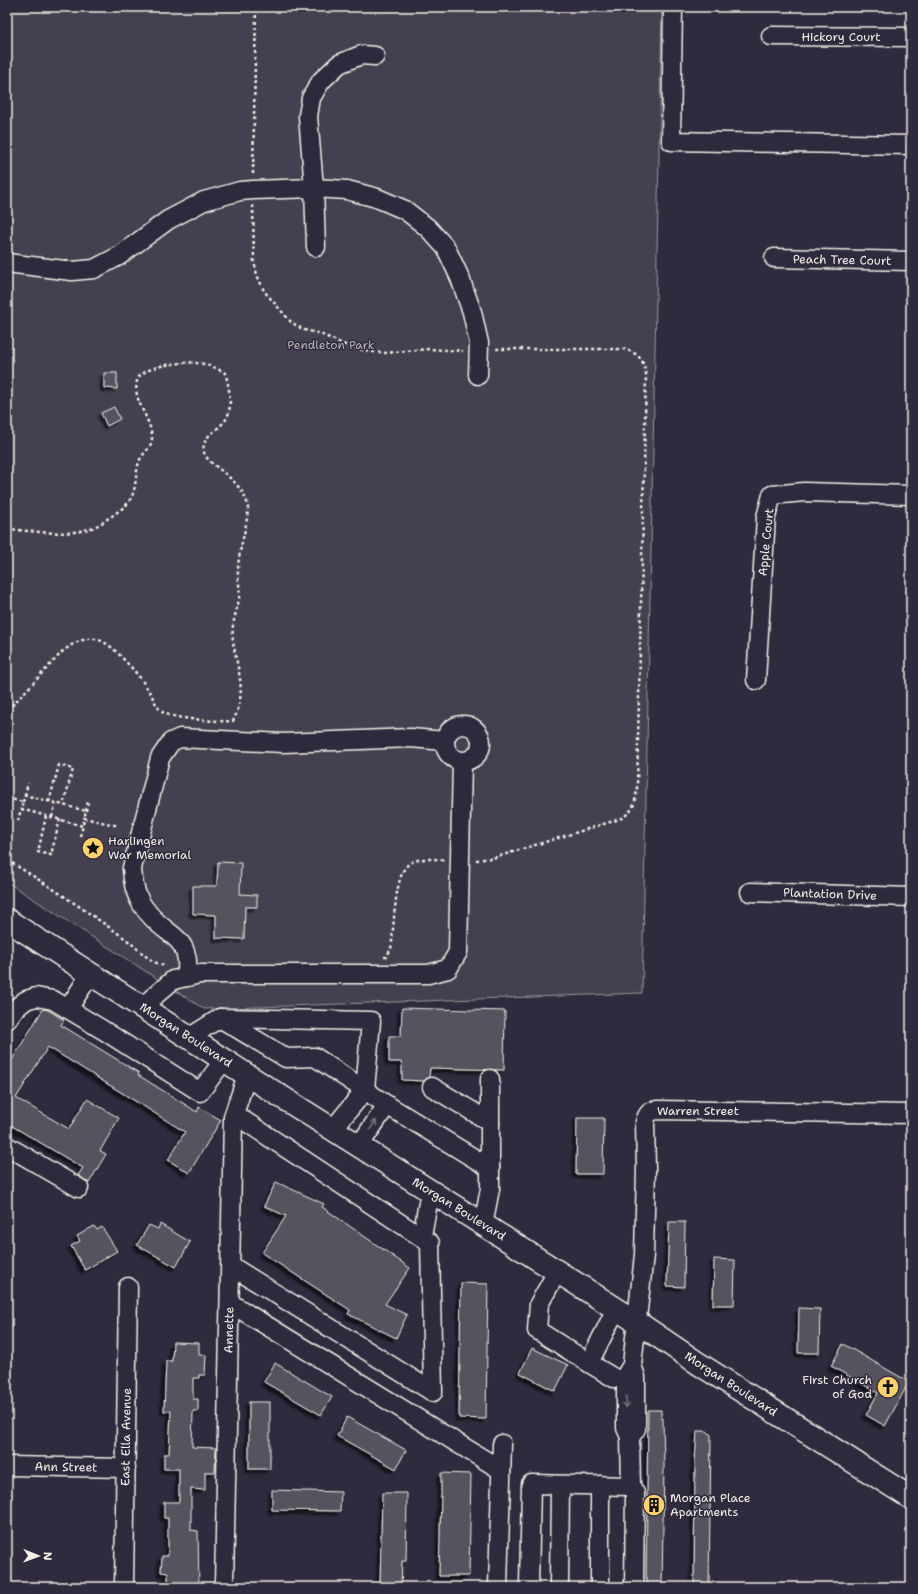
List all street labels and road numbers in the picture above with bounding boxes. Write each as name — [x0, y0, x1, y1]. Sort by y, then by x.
street label: Hickory Court — [801, 29, 881, 45]
street label: Peach Tree Court — [793, 251, 891, 269]
street label: Apple Court — [754, 507, 778, 577]
street label: Plantation Drive — [783, 884, 877, 904]
street label: Morgan Boulevard — [137, 999, 236, 1071]
street label: Warren Street — [657, 1103, 739, 1119]
street label: Morgan Boulevard — [409, 1174, 509, 1245]
street label: Annette — [221, 1306, 237, 1353]
street label: Morgan Boulevard — [682, 1348, 781, 1420]
street label: East Ella Avenue — [117, 1388, 135, 1486]
street label: Ann Street — [35, 1458, 97, 1476]

